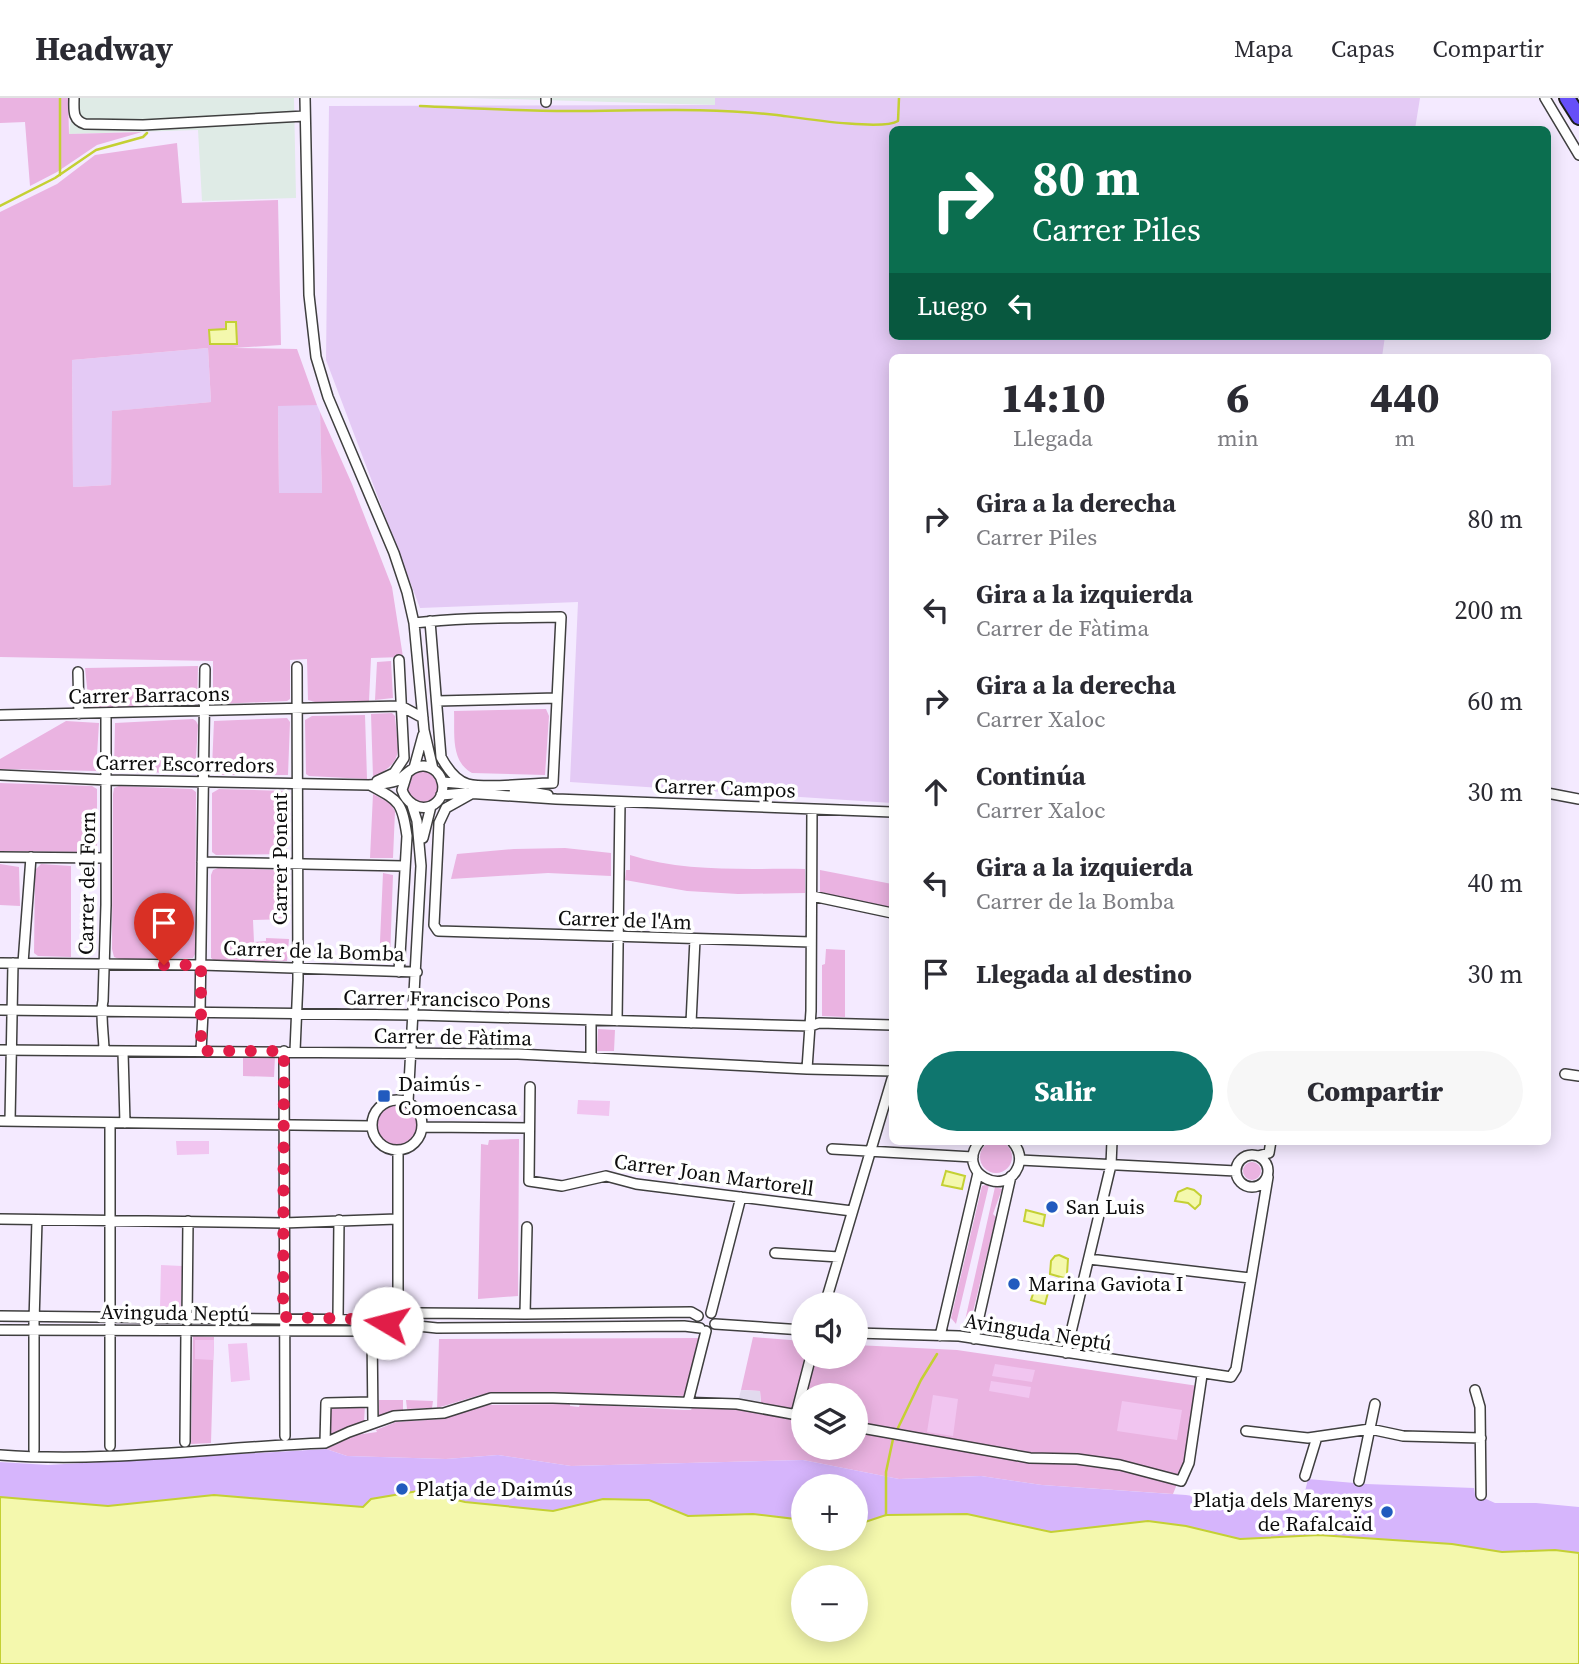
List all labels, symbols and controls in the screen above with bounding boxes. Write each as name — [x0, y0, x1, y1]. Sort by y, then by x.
text: Headway — [35, 26, 173, 71]
text: Mapa — [1234, 32, 1293, 65]
text: Capas — [1331, 32, 1395, 65]
text: Compartir — [1433, 32, 1544, 65]
text: 80 m — [1032, 144, 1140, 211]
icon: right — [917, 154, 1008, 245]
text: Carrer Piles — [1032, 208, 1201, 252]
icon: left — [1002, 287, 1040, 325]
text: Luego — [917, 288, 988, 324]
text: 14:10 — [1000, 368, 1106, 426]
text: 6 — [1226, 368, 1249, 426]
text: 440 — [1370, 368, 1440, 426]
text: Llegada — [1013, 422, 1093, 454]
text: min — [1217, 422, 1259, 454]
text: m — [1394, 422, 1415, 454]
text: Gira a la derecha — [976, 485, 1176, 521]
icon: right — [917, 500, 955, 538]
text: 80 m — [1468, 501, 1523, 537]
text: Carrer Piles — [976, 521, 1097, 553]
text: Gira a la izquierda — [976, 576, 1193, 612]
icon: left — [917, 591, 955, 629]
text: 200 m — [1455, 592, 1523, 628]
text: Carrer de Fàtima — [976, 612, 1149, 644]
text: Gira a la derecha — [976, 667, 1176, 703]
street label: Carrer Barracons — [68, 679, 230, 710]
icon: right — [917, 682, 955, 720]
text: 60 m — [1468, 683, 1523, 719]
text: Carrer Xaloc — [976, 703, 1105, 735]
street label: Carrer Escorredors — [95, 747, 275, 780]
text: Continúa — [976, 758, 1086, 794]
street label: Carrer Campos — [654, 771, 796, 804]
icon: ahead — [917, 773, 955, 811]
text: 30 m — [1468, 774, 1523, 810]
street label: Carrer Ponent — [265, 793, 294, 925]
text: Carrer Xaloc — [976, 794, 1105, 826]
street label: Carrer del Forn — [71, 811, 102, 955]
text: Gira a la izquierda — [976, 849, 1193, 885]
icon: left — [917, 864, 955, 902]
text: 40 m — [1468, 865, 1523, 901]
text: Carrer de la Bomba — [976, 885, 1175, 917]
pin — [134, 893, 194, 965]
street label: Carrer de l'Am — [557, 903, 693, 936]
icon: arrive — [145, 904, 183, 942]
street label: Carrer de la Bomba — [223, 933, 406, 968]
icon: arrive — [917, 955, 955, 993]
text: Llegada al destino — [976, 956, 1192, 992]
text: 30 m — [1468, 956, 1523, 992]
street label: Carrer Francisco Pons — [343, 982, 551, 1015]
street label: Carrer de Fàtima — [374, 1021, 533, 1052]
button: Salir — [917, 1051, 1213, 1131]
button: Compartir — [1227, 1051, 1523, 1131]
place label: Daimús - Comoencasa — [398, 1069, 518, 1122]
marker: Daimús - Comoencasa — [376, 1088, 392, 1104]
street label: Carrer Joan Martorell — [612, 1146, 816, 1203]
place label: San Luis — [1066, 1192, 1145, 1221]
marker: San Luis — [1044, 1199, 1060, 1215]
place label: Marina Gaviota I — [1028, 1269, 1184, 1298]
marker: Marina Gaviota I — [1006, 1276, 1022, 1292]
position arrow — [350, 1286, 424, 1360]
map controls — [791, 1292, 868, 1642]
button: sound — [791, 1292, 868, 1369]
street label: Avinguda Neptú — [100, 1297, 250, 1328]
street label: Avinguda Neptú — [962, 1306, 1114, 1358]
button: layers — [791, 1383, 868, 1460]
place label: Platja de Daimús — [416, 1474, 573, 1503]
button: + — [791, 1474, 868, 1551]
marker: Platja de Daimús — [394, 1481, 410, 1497]
place label: Platja dels Marenys de Rafalcaïd — [1193, 1485, 1373, 1538]
marker: Platja dels Marenys de Rafalcaïd — [1379, 1504, 1395, 1520]
button: − — [791, 1565, 868, 1642]

